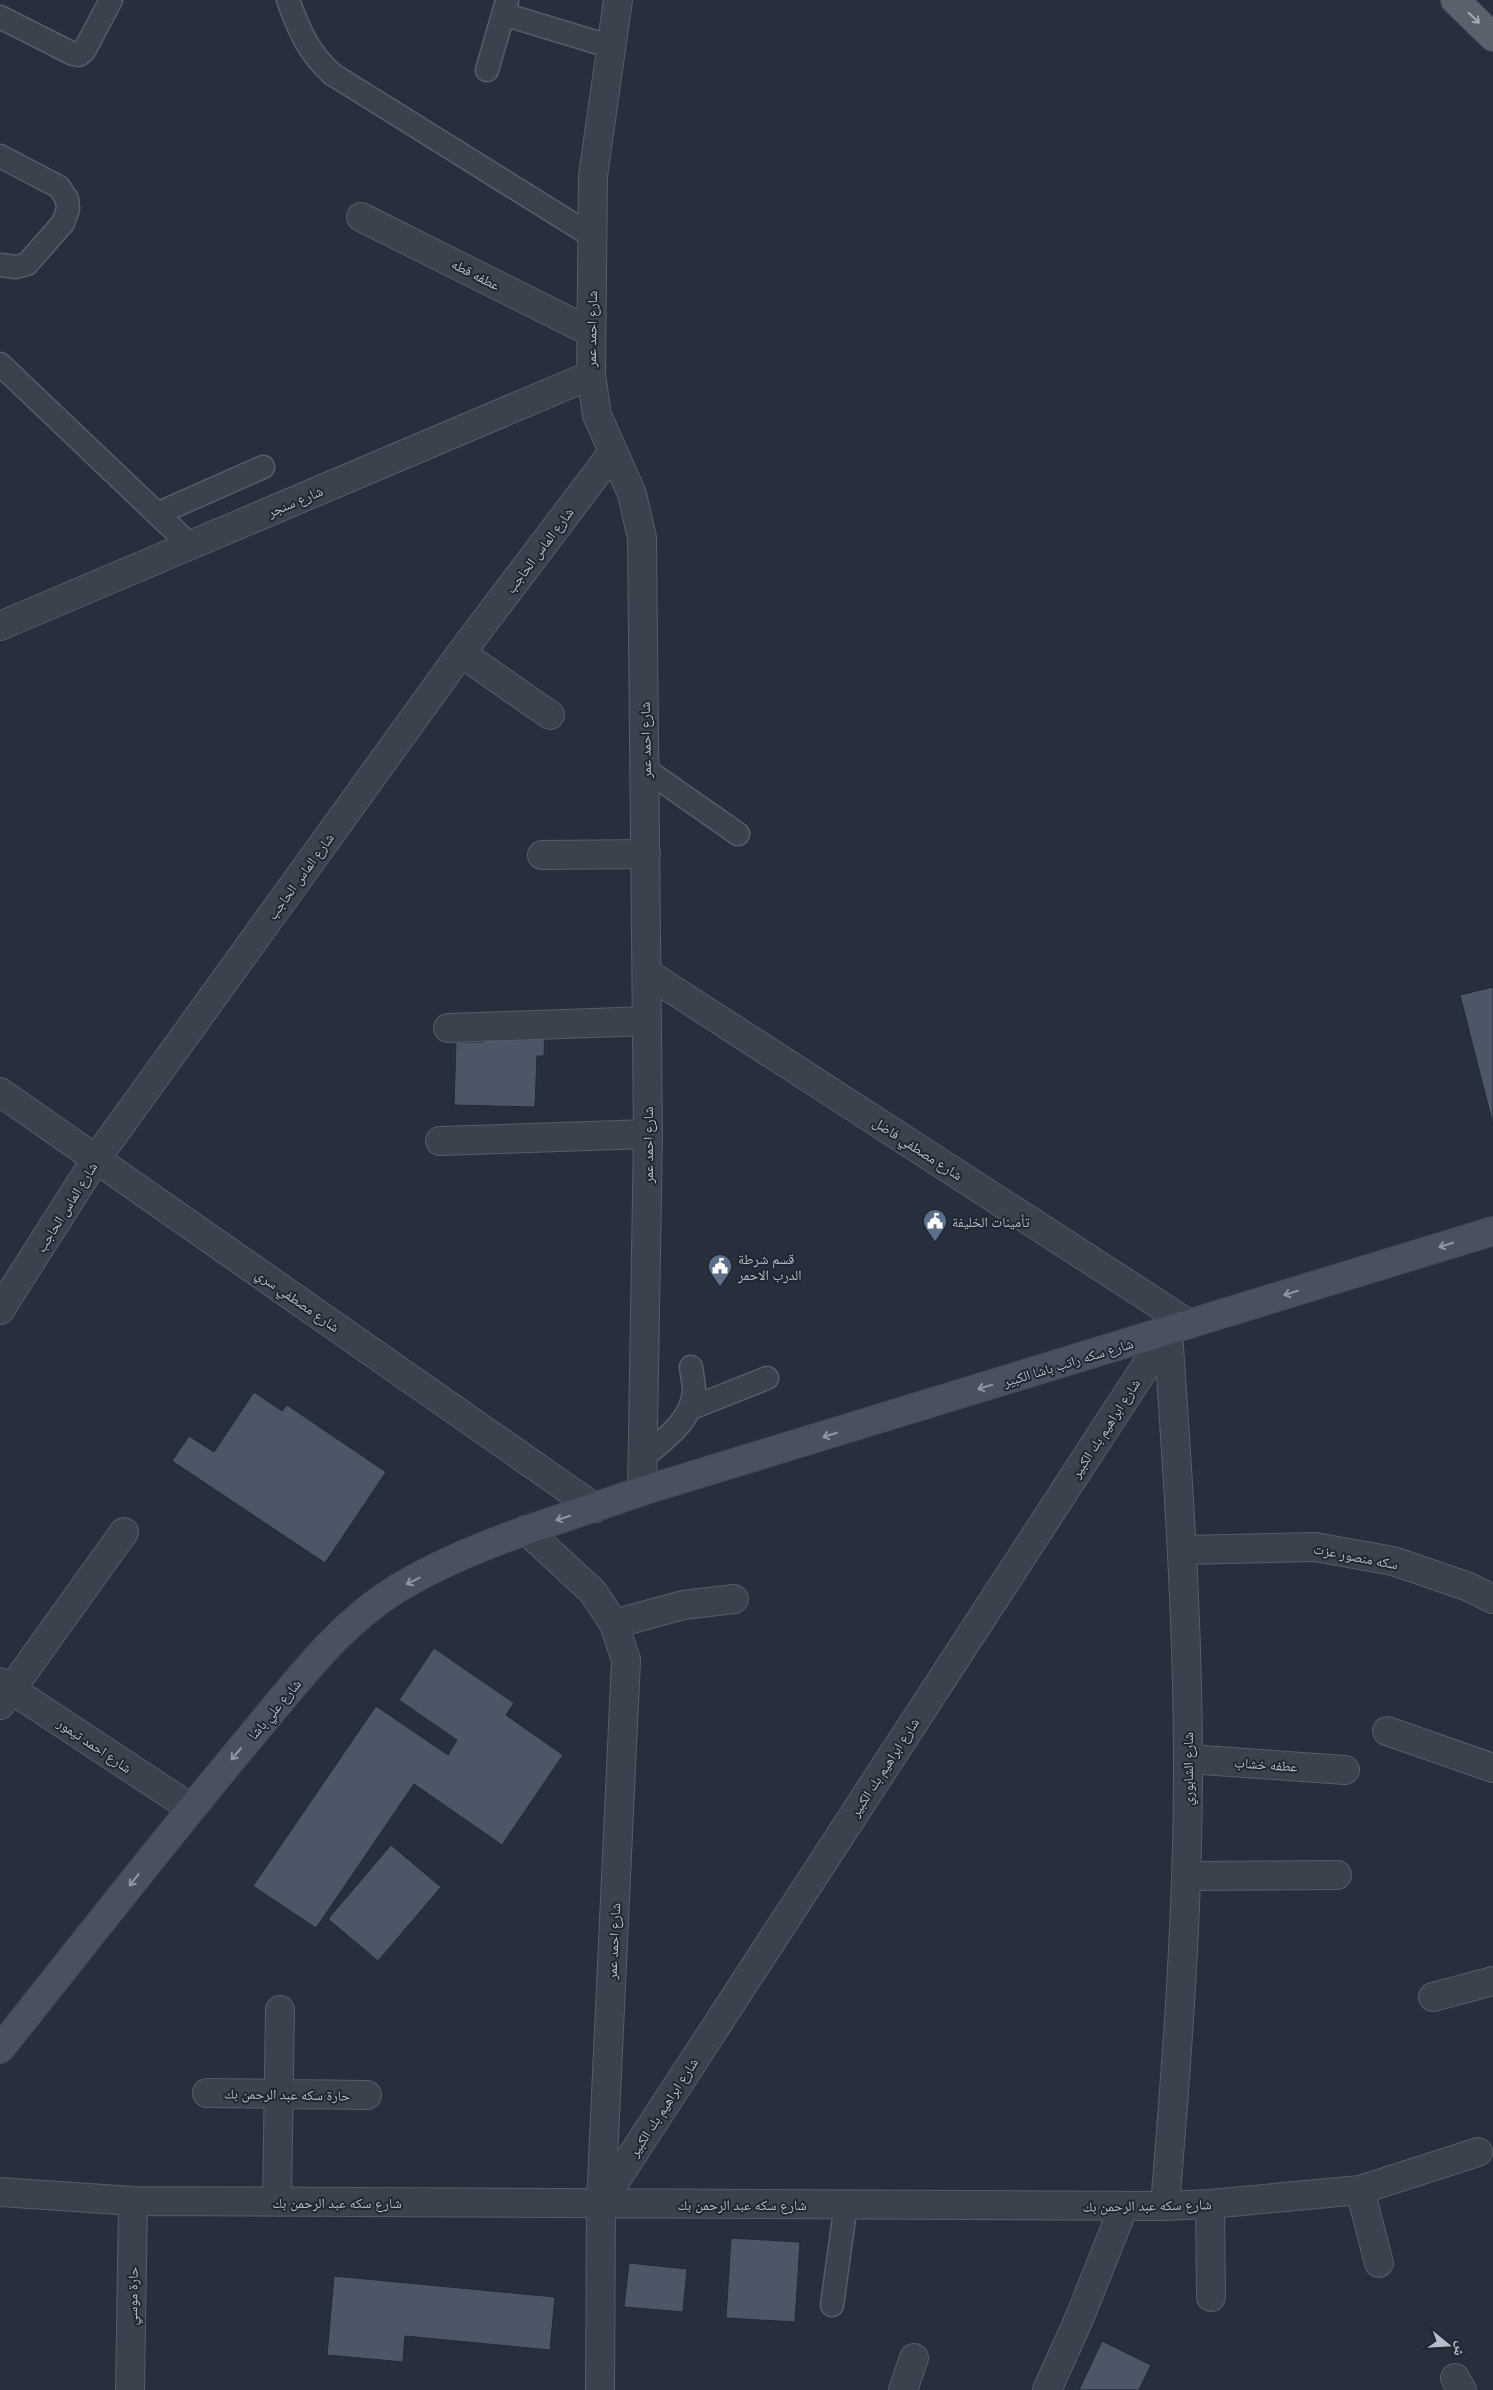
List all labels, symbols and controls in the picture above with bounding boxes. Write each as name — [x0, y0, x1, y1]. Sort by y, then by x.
one-way arrow — [1468, 12, 1480, 25]
street label: عطفه قطه — [449, 255, 503, 293]
street label: شارع احمد عمر — [582, 290, 602, 369]
street label: شارع سنجر — [264, 482, 326, 522]
street label: شارع الماس الحاجب — [501, 504, 578, 597]
street label: شارع احمد عمر — [636, 701, 656, 780]
street label: شارع الماس الحاجب — [263, 829, 339, 924]
street label: شارع احمد عمر — [639, 1107, 658, 1184]
street label: شارع مصطفي فاضل — [868, 1113, 966, 1186]
street label: شارع الماس الحاجب — [32, 1159, 102, 1256]
public building icon: تأمينات الخليفة — [922, 1208, 948, 1242]
place label: تأمينات الخليفة — [952, 1213, 1030, 1230]
one-way arrow — [1439, 1241, 1455, 1251]
place label: قسم شرطة الدرب الاحمر — [737, 1250, 802, 1284]
public building icon: قسم شرطة الدرب الاحمر — [707, 1253, 733, 1287]
street label: شارع مصطفي سري — [251, 1265, 343, 1338]
one-way arrow — [1283, 1288, 1299, 1298]
street label: شارع سكه راتب باشا الكبير — [1000, 1334, 1136, 1392]
street label: شارع ابراهيم بك الكبير — [1066, 1375, 1145, 1483]
one-way arrow — [978, 1383, 994, 1393]
one-way arrow — [822, 1430, 838, 1440]
one-way arrow — [555, 1514, 571, 1524]
street label: سكه منصور عزت — [1312, 1539, 1400, 1574]
one-way arrow — [406, 1577, 421, 1586]
street label: شارع علي باشا — [244, 1675, 307, 1745]
street label: شارع احمد تيمور — [53, 1713, 135, 1778]
street label: شارع ابراهيم بك الكبير — [845, 1714, 924, 1822]
street label: شارع الشابوري — [1179, 1732, 1199, 1806]
one-way arrow — [231, 1747, 242, 1760]
street label: عطفه خشاب — [1234, 1753, 1298, 1775]
one-way arrow — [128, 1873, 139, 1886]
street label: شارع احمد عمر — [602, 1902, 625, 1981]
street label: شارع ابراهيم بك الكبير — [624, 2054, 703, 2162]
street label: حارة سكه عبد الرحمن بك — [224, 2084, 350, 2105]
street label: شارع سكه عبد الرحمن بك — [272, 2194, 402, 2213]
street label: شارع سكه عبد الرحمن بك — [1082, 2195, 1212, 2217]
street label: شارع سكه عبد الرحمن بك — [677, 2196, 807, 2215]
street label: حارة موسي — [123, 2266, 145, 2326]
north arrow — [1423, 2320, 1473, 2370]
text: ش — [1449, 2339, 1471, 2359]

